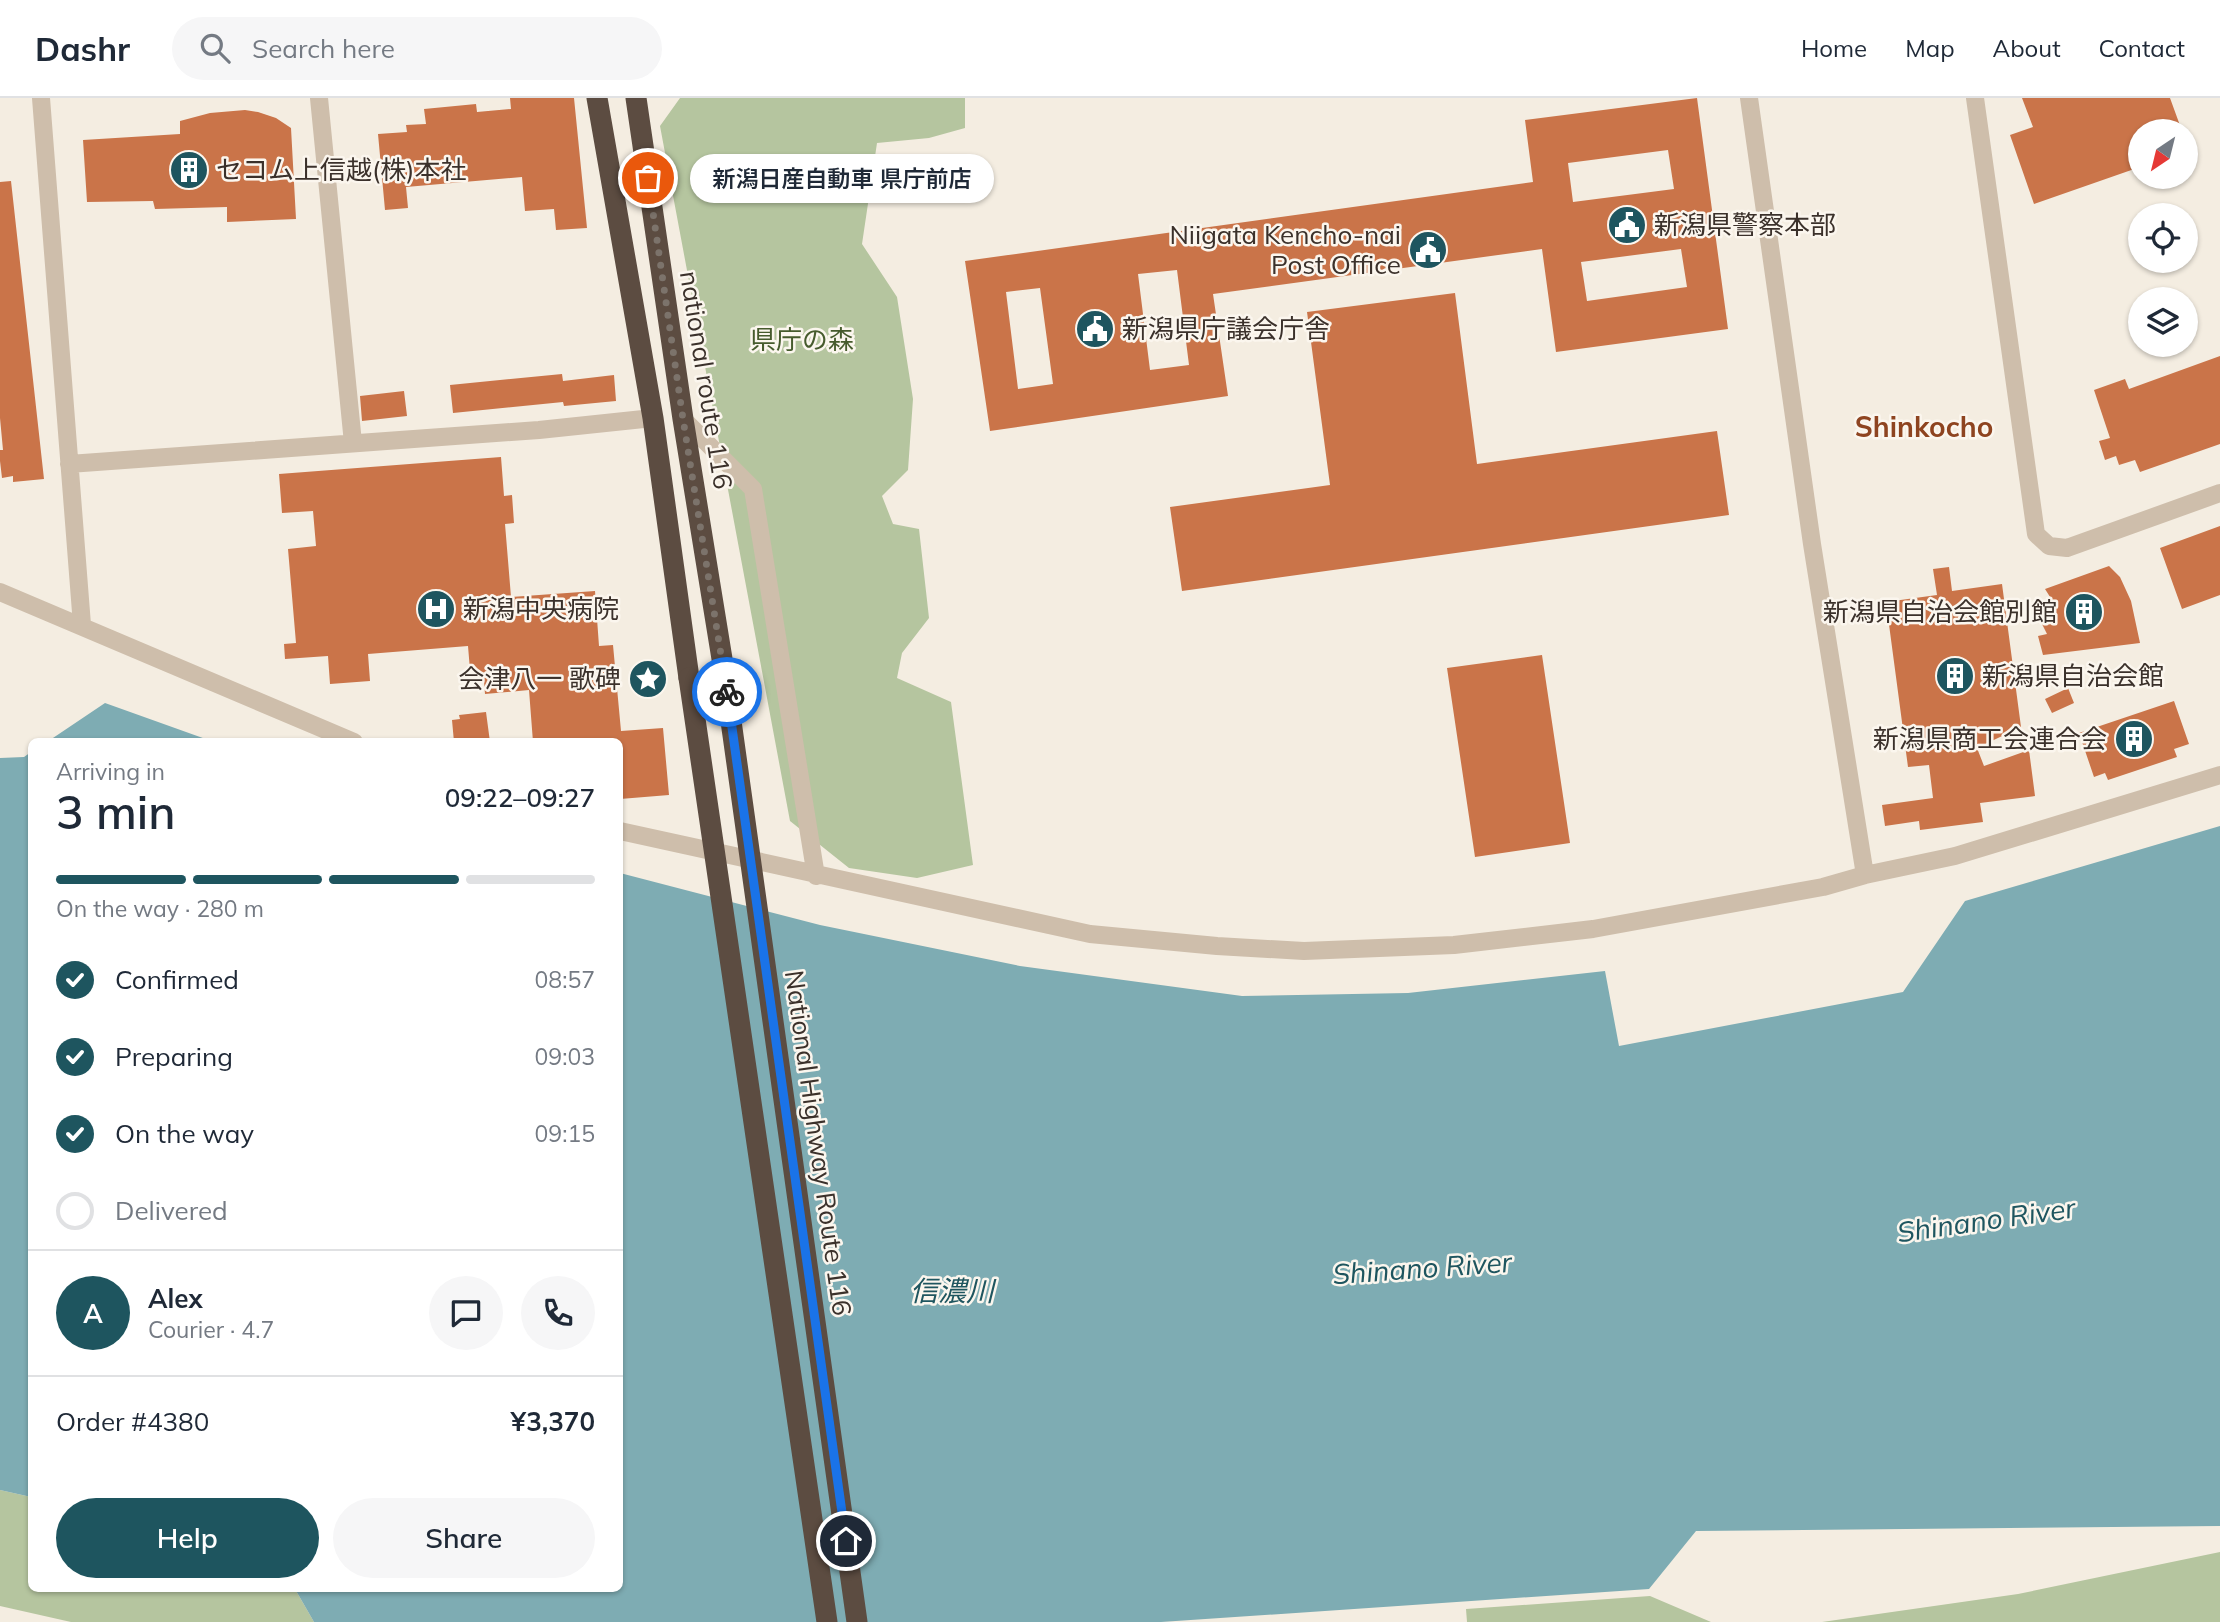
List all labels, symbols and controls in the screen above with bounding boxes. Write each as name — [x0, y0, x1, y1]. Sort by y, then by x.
search box — [172, 17, 662, 80]
text: Dashr — [35, 28, 130, 69]
icon: search — [196, 29, 234, 67]
text: Search here — [252, 32, 395, 65]
text: Home — [1801, 33, 1867, 63]
text: Map — [1905, 33, 1955, 63]
text: About — [1993, 33, 2061, 63]
text: Contact — [2099, 33, 2185, 63]
north arrow — [2128, 119, 2198, 189]
map controls — [2128, 119, 2198, 357]
pin — [618, 148, 678, 208]
building icon: セコム上信越(株)本社 — [168, 149, 210, 191]
place label: セコム上信越(株)本社 — [216, 153, 467, 186]
callout: 新潟日産自動車 県庁前店 — [690, 154, 994, 202]
icon: bag — [629, 159, 667, 197]
text: 新潟日産自動車 県庁前店 — [712, 164, 972, 193]
button: locate — [2128, 203, 2198, 273]
public building icon: 新潟県警察本部 — [1606, 204, 1648, 246]
place label: 新潟県警察本部 — [1654, 208, 1836, 241]
place label: Niigata Kencho-nai Post Office — [1169, 218, 1401, 281]
public building icon: Niigata Kencho-nai Post Office — [1407, 229, 1449, 271]
street label: national route 116 — [673, 268, 740, 491]
button: layers — [2128, 287, 2198, 357]
public building icon: 新潟県庁議会庁舎 — [1074, 308, 1116, 350]
place label: 新潟県庁議会庁舎 — [1122, 312, 1330, 345]
park label: 県庁の森 — [750, 323, 854, 356]
district label: Shinkocho — [1855, 409, 1993, 444]
hospital icon: 新潟中央病院 — [415, 588, 457, 630]
building icon: 新潟県自治会館別館 — [2063, 591, 2105, 633]
place label: 新潟中央病院 — [463, 592, 619, 625]
place label: 新潟県自治会館別館 — [1823, 595, 2057, 628]
building icon: 新潟県自治会館 — [1934, 655, 1976, 697]
courier — [692, 657, 762, 727]
place icon: 会津八一 歌碑 — [627, 658, 669, 700]
place label: 新潟県自治会館 — [1982, 659, 2164, 692]
place label: 会津八一 歌碑 — [458, 662, 621, 695]
icon: bike — [708, 673, 746, 711]
building icon: 新潟県商工会連合会 — [2113, 718, 2155, 760]
place label: 新潟県商工会連合会 — [1873, 722, 2107, 755]
text: Arriving in — [56, 757, 165, 786]
text: 09:22–09:27 — [445, 781, 595, 814]
text: 3 min — [56, 783, 175, 841]
text: On the way · 280 m — [56, 894, 264, 923]
icon: check — [56, 961, 94, 999]
text: Confirmed — [115, 963, 239, 996]
text: 08:57 — [535, 965, 595, 994]
street label: National Highway Route 116 — [778, 968, 859, 1318]
icon: check — [56, 1038, 94, 1076]
text: Preparing — [115, 1040, 233, 1073]
text: 09:03 — [535, 1042, 595, 1071]
icon: check — [56, 1115, 94, 1153]
text: On the way — [115, 1117, 254, 1150]
text: 09:15 — [535, 1119, 595, 1148]
water label: Shinano River — [1895, 1189, 2079, 1249]
text: Delivered — [115, 1194, 228, 1227]
water label: Shinano River — [1331, 1244, 1515, 1291]
water label: 信濃川 — [910, 1273, 997, 1308]
button: chat — [429, 1276, 503, 1350]
button: phone — [521, 1276, 595, 1350]
text: Alex — [148, 1282, 203, 1315]
text: A — [83, 1297, 103, 1330]
text: Courier · 4.7 — [148, 1315, 274, 1344]
text: Order #4380 — [56, 1405, 209, 1438]
text: ¥3,370 — [511, 1405, 595, 1438]
button: Help — [56, 1498, 319, 1578]
button: Share — [333, 1498, 595, 1578]
pin — [816, 1511, 876, 1571]
icon: home — [827, 1522, 865, 1560]

